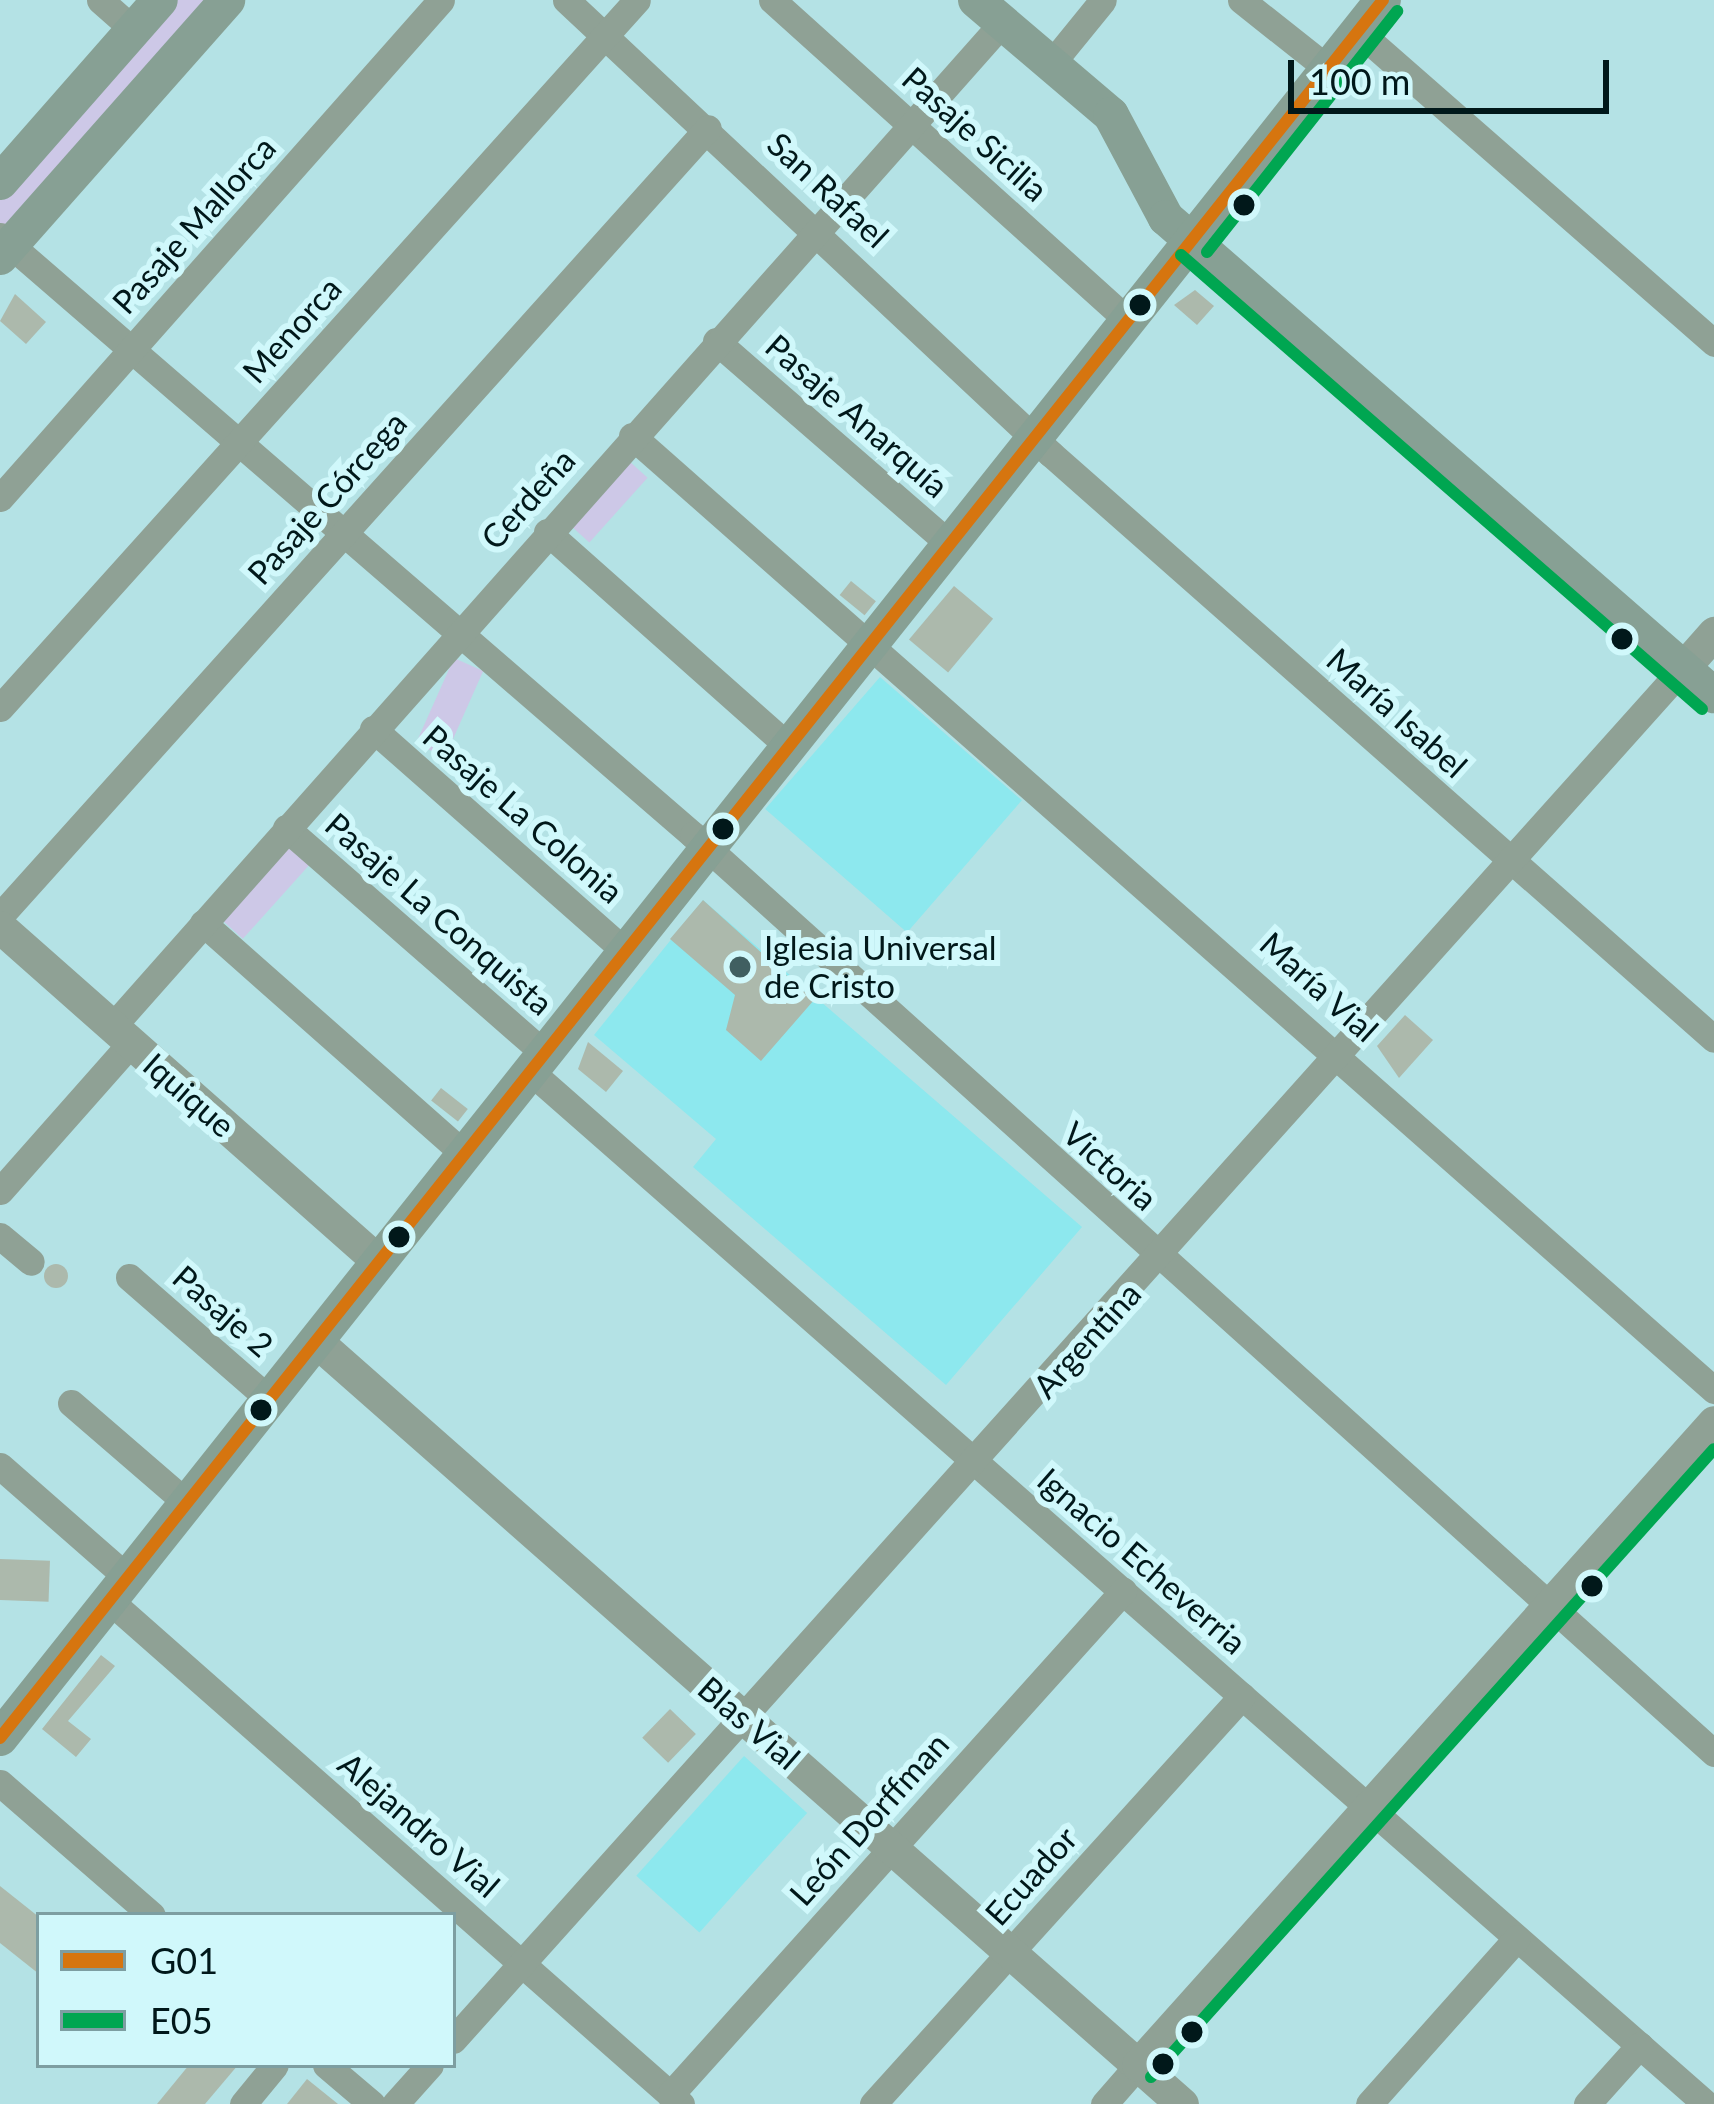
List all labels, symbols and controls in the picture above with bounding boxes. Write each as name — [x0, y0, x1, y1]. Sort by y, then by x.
scale bar — [1294, 36, 1615, 110]
street label: Pasaje Sicilia — [894, 59, 1056, 209]
text: 100 m — [1309, 59, 1410, 103]
street label: San Rafael — [759, 124, 897, 256]
street label: Pasaje Mallorca — [104, 128, 284, 322]
unlabelled marker — [1233, 194, 1255, 216]
street label: Menorca — [234, 269, 350, 391]
unlabelled marker — [1129, 294, 1151, 316]
street label: Pasaje Anarquía — [757, 326, 957, 506]
street label: Pasaje Córcega — [239, 404, 415, 592]
street label: Cerdeña — [473, 441, 583, 557]
unlabelled marker — [1611, 628, 1633, 650]
street label: María Isabel — [1319, 640, 1475, 786]
street label: Pasaje La Colonia — [415, 717, 631, 911]
street label: Pasaje La Conquista — [317, 805, 561, 1023]
unlabelled marker — [712, 818, 734, 840]
street label: María Vial — [1252, 924, 1386, 1050]
place label: Iglesia Universal de Cristo — [764, 928, 997, 1006]
marker: Iglesia Universal de Cristo — [727, 954, 753, 980]
street label: Iquique — [135, 1045, 243, 1145]
street label: Victoria — [1055, 1114, 1165, 1218]
unlabelled marker — [388, 1226, 410, 1248]
street label: Pasaje 2 — [165, 1257, 281, 1365]
street label: Argentina — [1025, 1274, 1149, 1406]
unlabelled marker — [250, 1399, 272, 1421]
street label: Ignacio Echeverria — [1030, 1460, 1254, 1662]
unlabelled marker — [1581, 1575, 1603, 1597]
street label: Blas Vial — [690, 1668, 808, 1778]
street label: León Dorffman — [781, 1725, 957, 1913]
street label: Alejandro Vial — [330, 1744, 508, 1906]
street label: Ecuador — [977, 1819, 1085, 1933]
legend — [36, 1912, 456, 2068]
text: G01 — [150, 1938, 218, 1982]
text: E05 — [150, 1998, 213, 2042]
unlabelled marker — [1181, 2021, 1203, 2043]
unlabelled marker — [1152, 2053, 1174, 2075]

